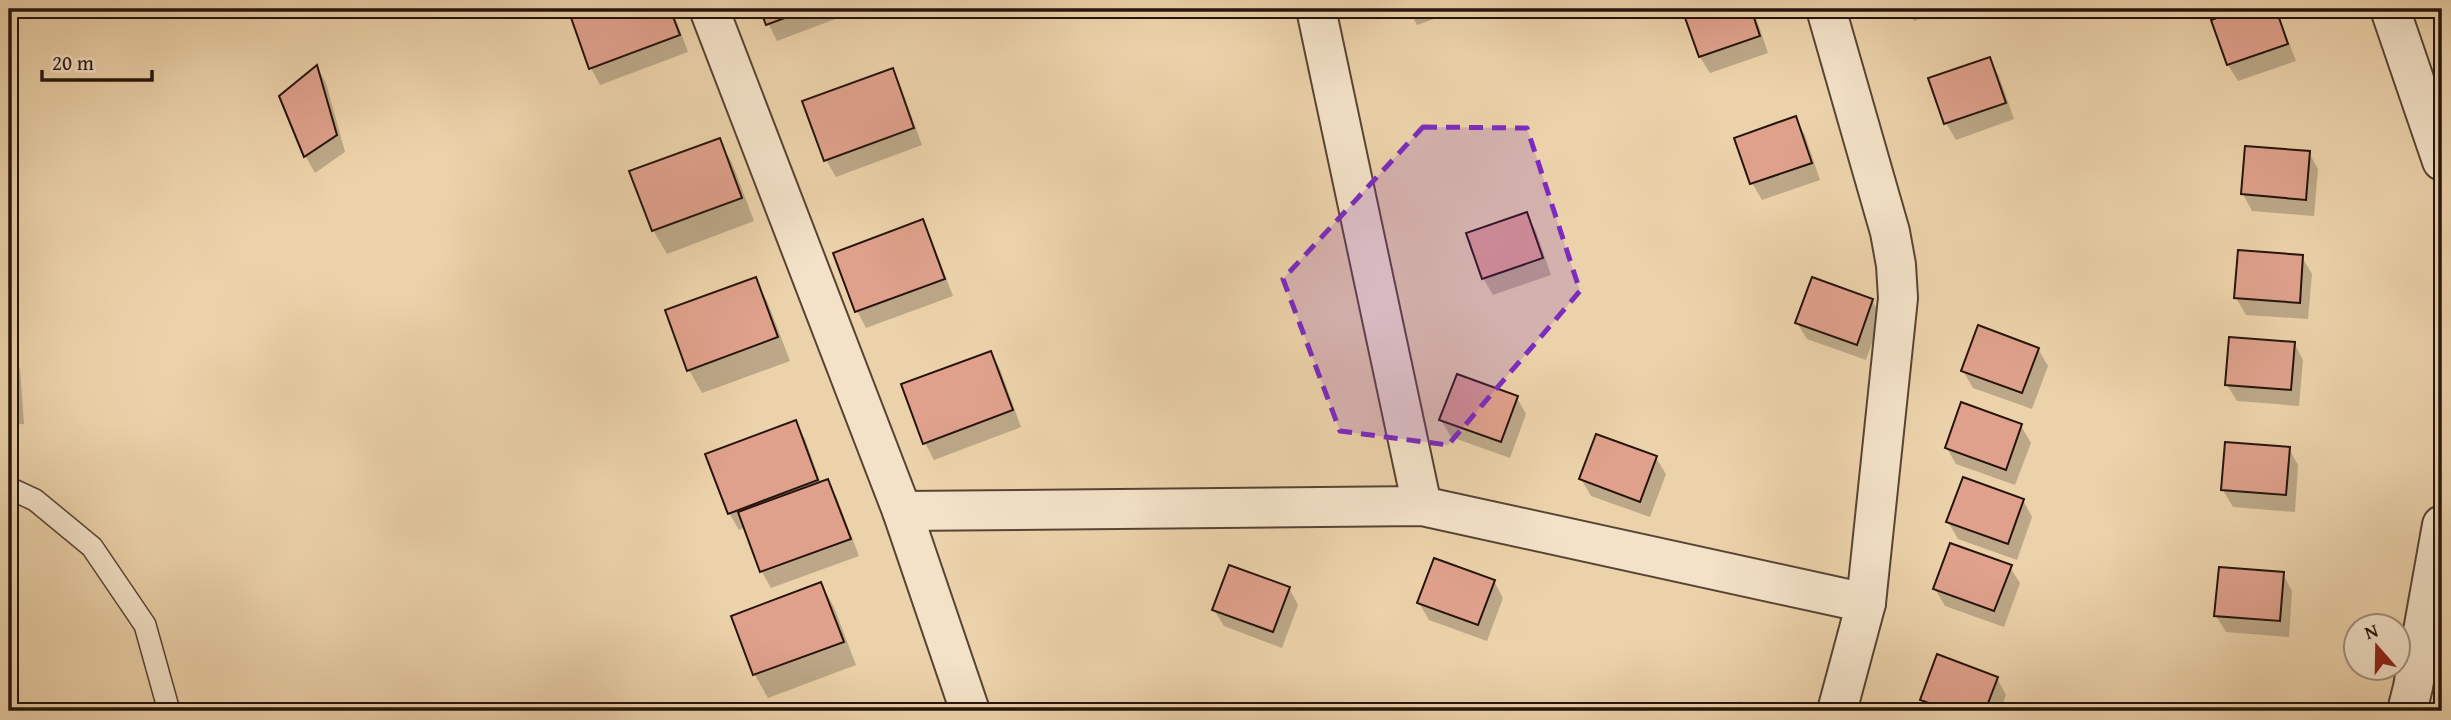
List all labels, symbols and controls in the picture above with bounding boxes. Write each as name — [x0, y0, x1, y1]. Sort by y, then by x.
scale bar — [42, 38, 152, 82]
text: 20 m — [52, 47, 94, 78]
north arrow — [2342, 612, 2412, 682]
text: N — [2360, 616, 2382, 646]

